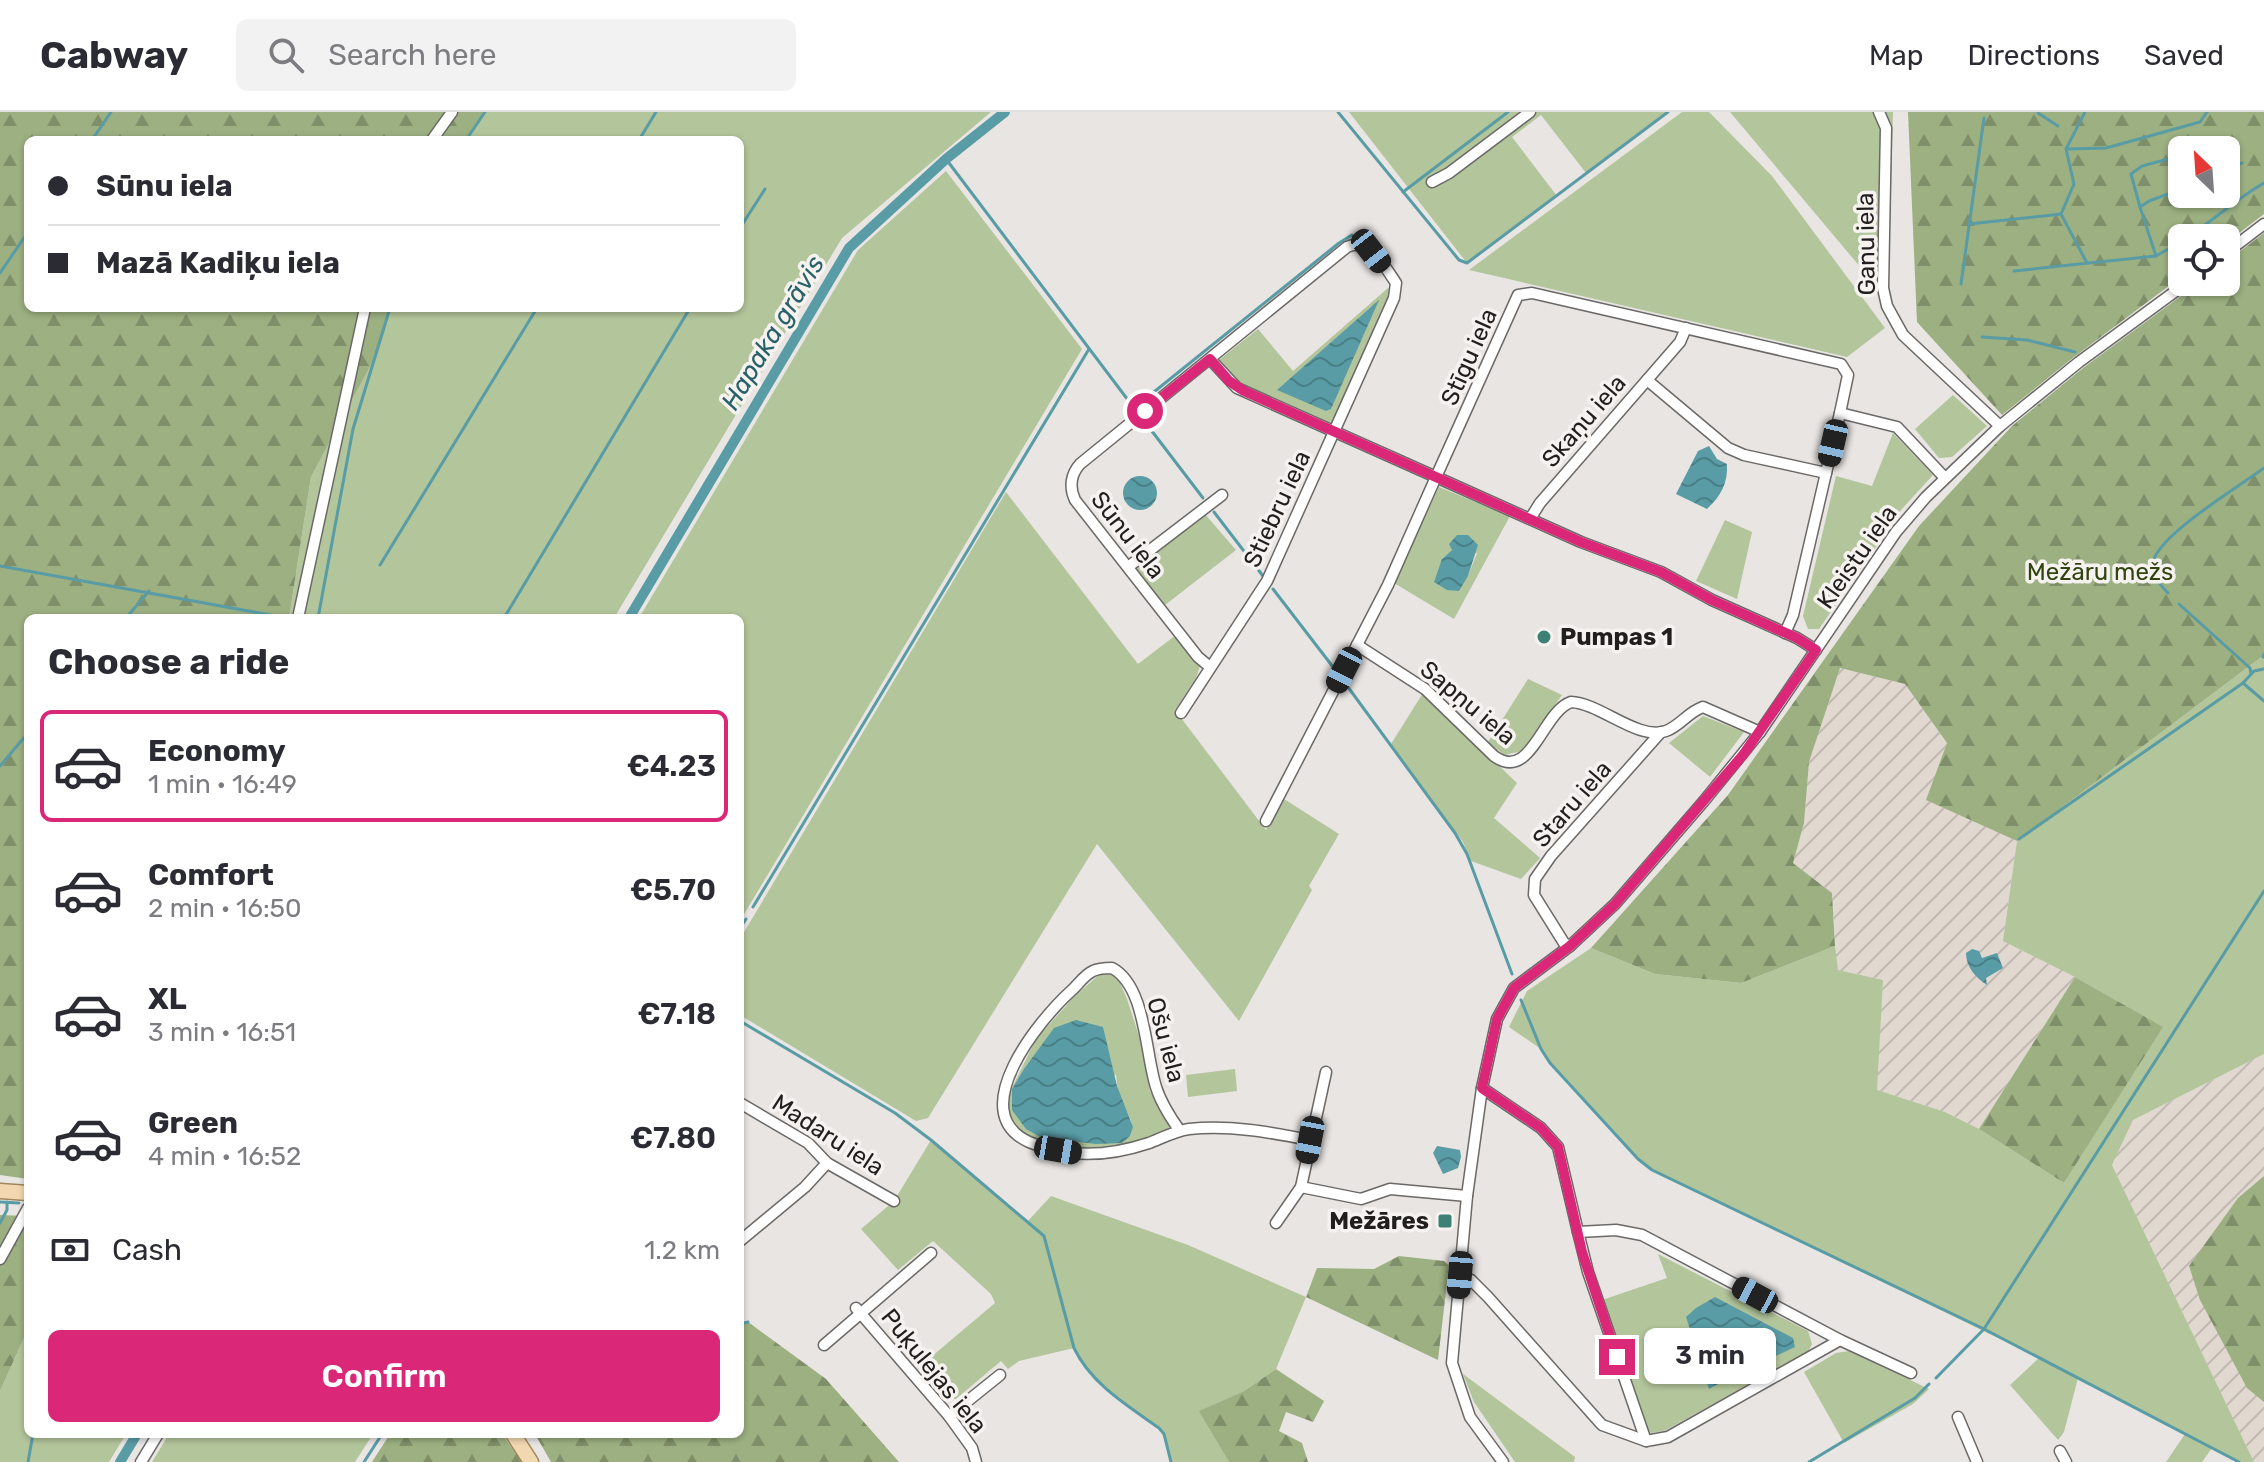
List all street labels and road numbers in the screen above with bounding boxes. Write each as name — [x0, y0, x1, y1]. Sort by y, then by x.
street label: Ganu iela — [1851, 192, 1881, 296]
street label: Stīgu iela — [1435, 304, 1503, 410]
street label: Skaņu iela — [1536, 369, 1632, 473]
street label: Stiebru iela — [1238, 446, 1316, 572]
street label: Sūnu iela — [1085, 486, 1171, 584]
street label: Kleistu iela — [1811, 500, 1903, 614]
street label: Sapņu iela — [1415, 655, 1521, 751]
street label: Staru iela — [1527, 755, 1617, 853]
street label: Ošu iela — [1141, 994, 1191, 1086]
street label: Madaru iela — [767, 1089, 889, 1181]
street label: Puķulejas iela — [875, 1303, 993, 1439]

